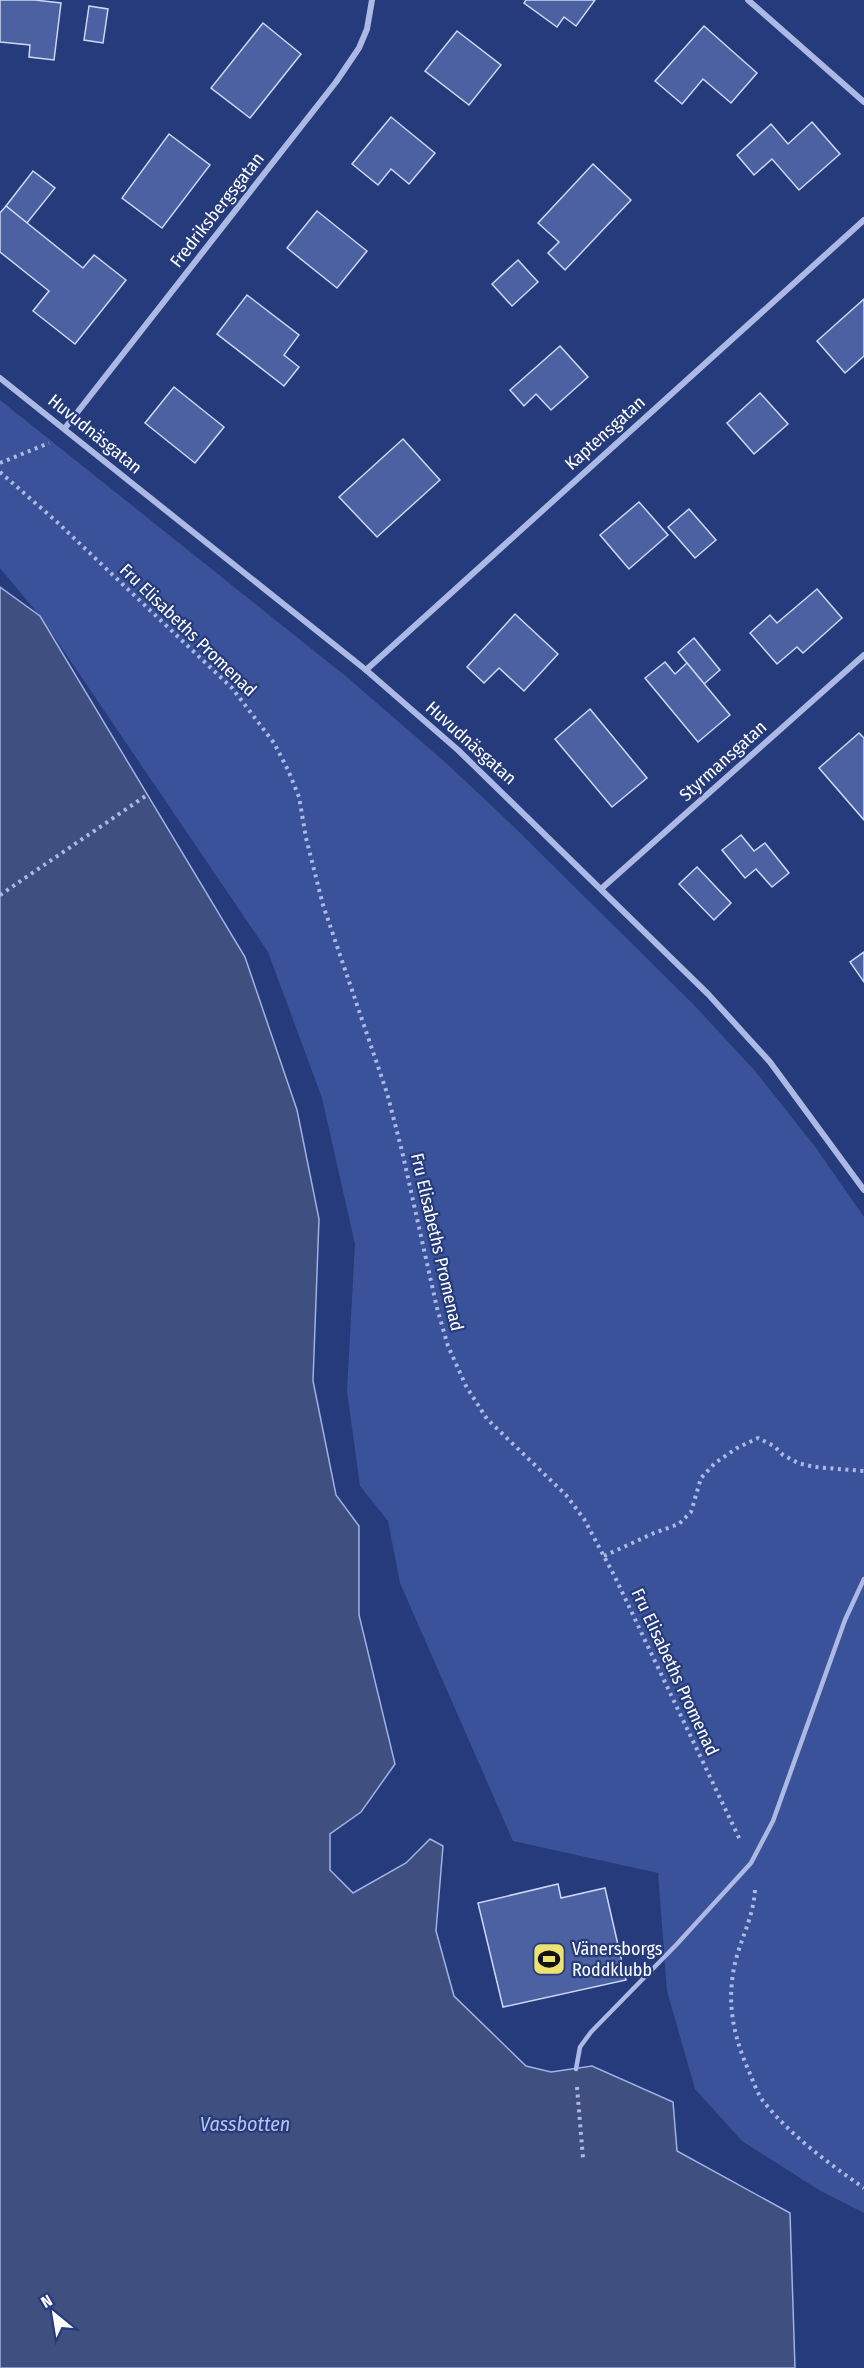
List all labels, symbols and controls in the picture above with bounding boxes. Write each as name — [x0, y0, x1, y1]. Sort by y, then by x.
street label: Fredriksbergsgatan — [165, 148, 269, 272]
street label: Huvudnäsgatan — [44, 389, 146, 479]
street label: Kaptensgatan — [560, 391, 650, 475]
street label: Fru Elisabeths Promenad — [115, 559, 261, 701]
street label: Huvudnäsgatan — [421, 697, 521, 789]
street label: Styrmansgatan — [675, 716, 771, 806]
street label: Fru Elisabeths Promenad — [406, 1151, 468, 1333]
street label: Fru Elisabeths Promenad — [627, 1585, 723, 1759]
place label: Vänersborgs Roddklubb — [572, 1938, 663, 1981]
sports icon: Vänersborgs Roddklubb — [531, 1941, 567, 1977]
water label: Vassbotten — [200, 2112, 290, 2136]
north arrow — [24, 2284, 84, 2344]
text: N — [38, 2291, 56, 2312]

